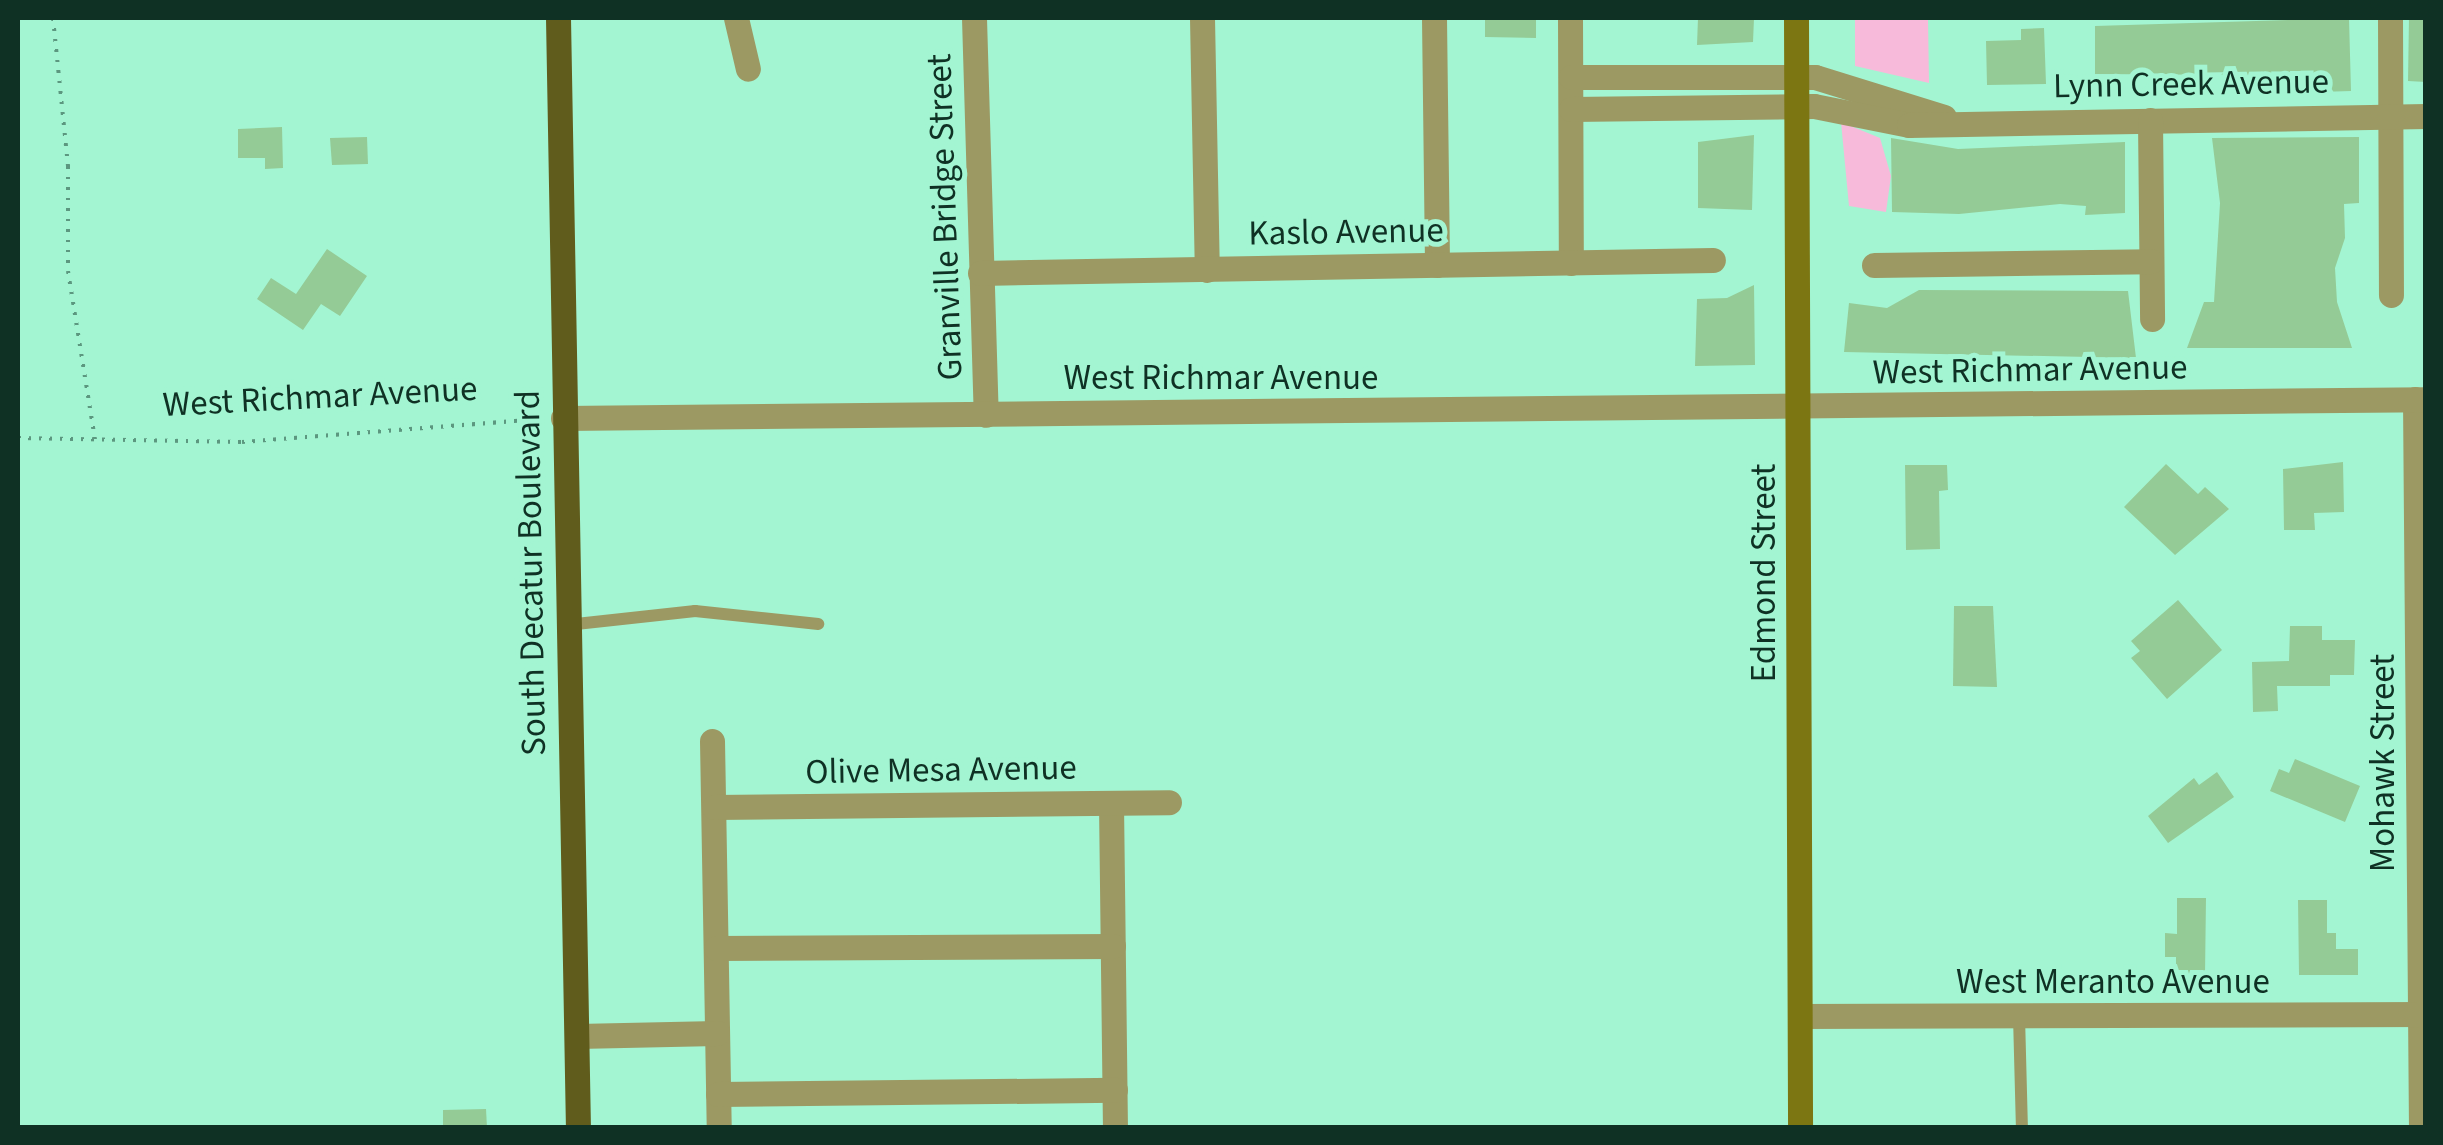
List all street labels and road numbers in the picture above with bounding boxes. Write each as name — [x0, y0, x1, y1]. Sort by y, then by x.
street label: Granville Bridge Street — [918, 53, 972, 381]
street label: Lynn Creek Avenue — [2053, 61, 2329, 107]
street label: Kaslo Avenue — [1248, 209, 1444, 255]
street label: West Richmar Avenue — [1872, 346, 2188, 394]
street label: West Richmar Avenue — [1064, 357, 1378, 399]
street label: West Richmar Avenue — [162, 368, 478, 426]
street label: South Decatur Boulevard — [507, 390, 555, 756]
street label: Edmond Street — [1743, 464, 1785, 682]
street label: Mohawk Street — [2362, 654, 2404, 872]
street label: Olive Mesa Avenue — [805, 747, 1077, 793]
street label: West Meranto Avenue — [1956, 961, 2270, 1003]

